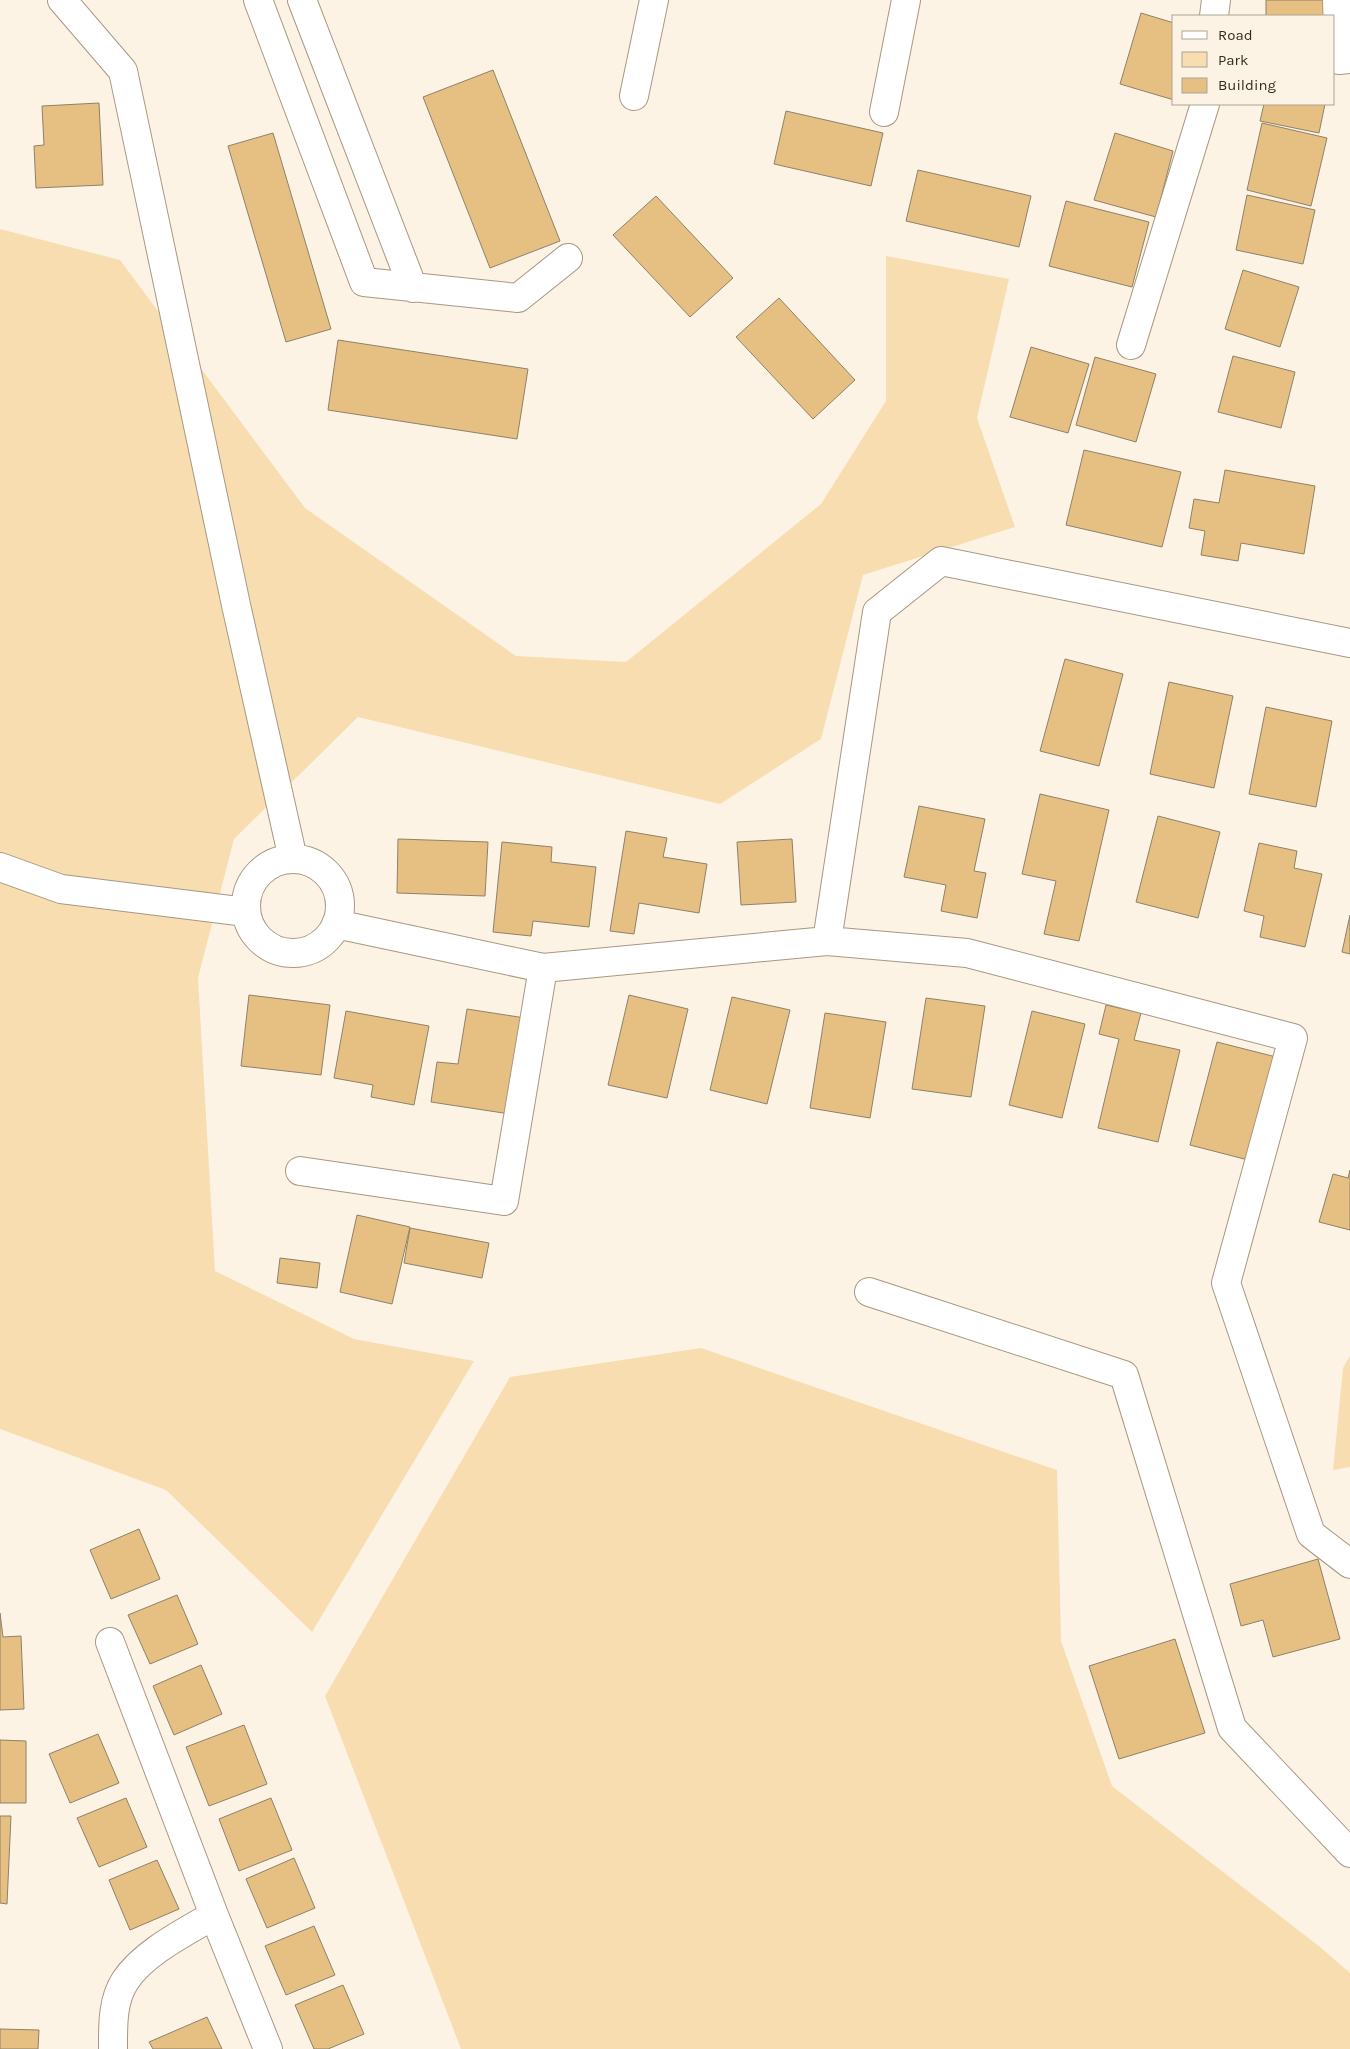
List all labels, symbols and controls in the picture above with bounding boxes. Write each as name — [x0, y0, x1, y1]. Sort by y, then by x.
legend — [1172, 15, 1335, 105]
text: Road — [1218, 26, 1253, 44]
text: Park — [1218, 51, 1248, 69]
text: Building — [1218, 76, 1276, 94]

